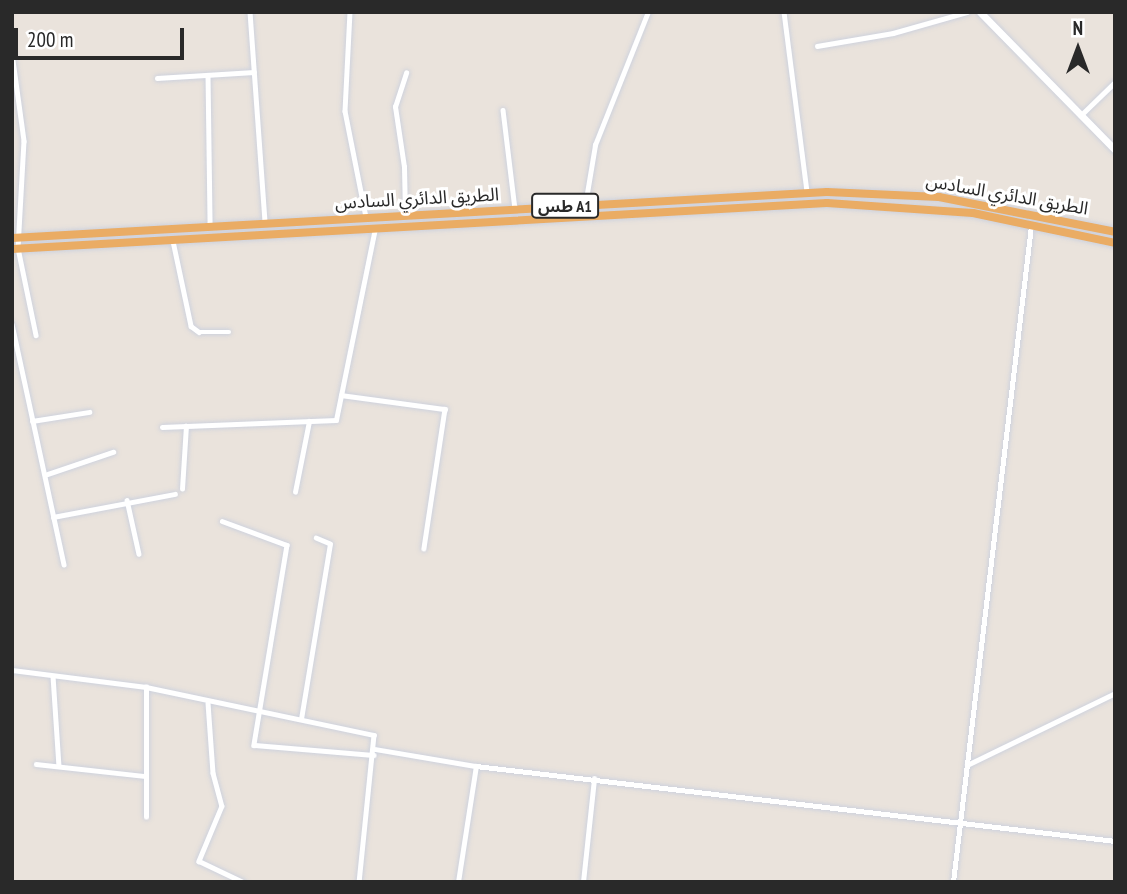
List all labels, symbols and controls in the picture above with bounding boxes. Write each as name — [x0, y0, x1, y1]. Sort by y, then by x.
scale bar — [18, 14, 187, 58]
north arrow — [1043, 14, 1113, 84]
text: N — [1073, 16, 1083, 40]
text: 200 m — [27, 26, 73, 53]
street label: الطريق الدائري السادس — [924, 170, 1090, 220]
street label: الطريق الدائري السادس — [334, 184, 500, 214]
road number: طس A1 — [530, 194, 600, 218]

